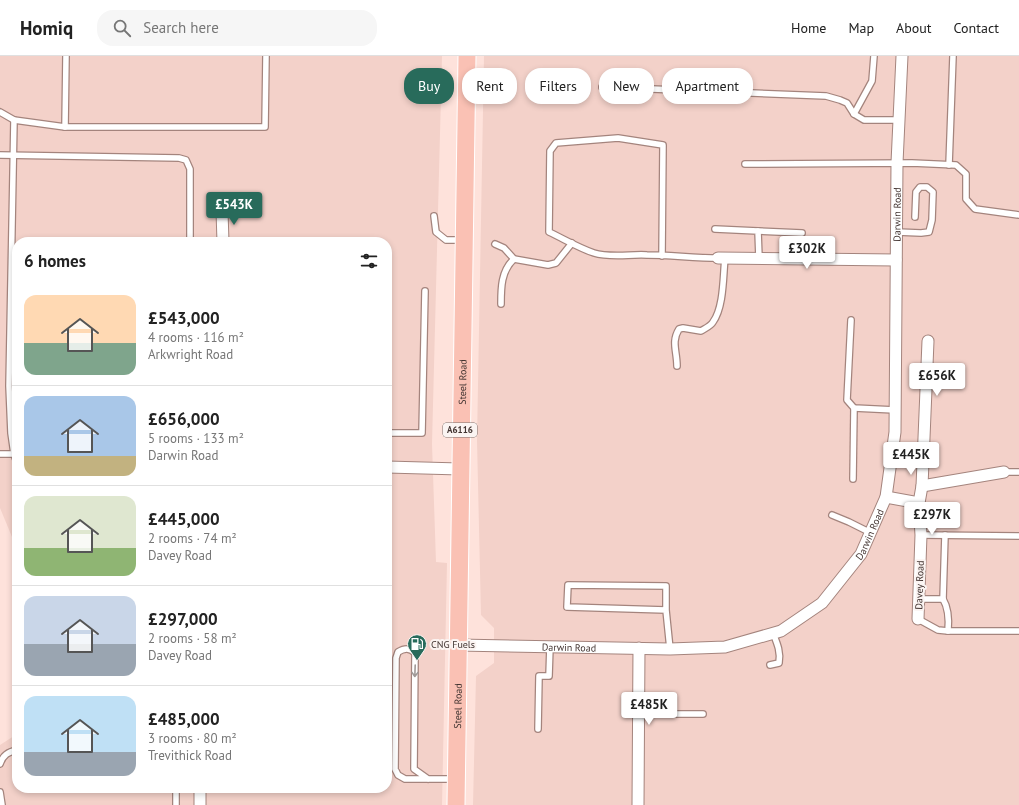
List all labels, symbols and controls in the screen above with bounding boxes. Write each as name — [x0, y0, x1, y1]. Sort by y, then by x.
search box — [97, 10, 377, 46]
text: Homiq — [20, 16, 73, 40]
icon: search — [111, 17, 133, 39]
text: Search here — [143, 18, 219, 37]
text: Home — [791, 19, 826, 37]
text: Map — [848, 19, 874, 37]
text: About — [896, 19, 932, 37]
text: Contact — [954, 19, 999, 37]
chip: Buy — [404, 68, 454, 104]
chip: Rent — [462, 68, 517, 104]
chip: Filters — [525, 68, 591, 104]
chip: New — [599, 68, 654, 104]
chip: Apartment — [662, 68, 753, 104]
street label: Darwin Road — [890, 187, 904, 242]
pin: £543K — [206, 192, 262, 226]
text: £543K — [215, 196, 253, 213]
pin: £302K — [779, 236, 835, 270]
text: £302K — [788, 240, 826, 257]
text: 6 homes — [24, 250, 86, 272]
icon: filters — [358, 250, 380, 272]
text: £543,000 — [148, 307, 220, 329]
icon: home — [56, 311, 104, 359]
text: 4 rooms · 116 m² — [148, 329, 244, 346]
text: Arkwright Road — [148, 346, 233, 363]
street label: Steel Road — [456, 359, 470, 405]
pin: £656K — [909, 363, 965, 397]
text: £656K — [918, 367, 956, 384]
text: £656,000 — [148, 408, 220, 430]
icon: home — [56, 412, 104, 460]
road number: A6116 — [443, 423, 477, 437]
text: 5 rooms · 133 m² — [148, 430, 244, 447]
pin: £445K — [883, 442, 939, 476]
text: £445K — [892, 446, 930, 463]
text: Darwin Road — [148, 447, 219, 464]
pin: £297K — [904, 502, 960, 536]
text: £297K — [913, 506, 951, 523]
street label: Darwin Road — [853, 507, 887, 563]
text: £445,000 — [148, 508, 220, 530]
icon: home — [56, 512, 104, 560]
text: 2 rooms · 74 m² — [148, 530, 237, 547]
text: Davey Road — [148, 547, 212, 564]
street label: Davey Road — [912, 560, 927, 610]
text: £297,000 — [148, 608, 218, 630]
icon: home — [56, 612, 104, 660]
text: 2 rooms · 58 m² — [148, 630, 237, 647]
fuel station icon: CNG Fuels — [406, 633, 428, 661]
place label: CNG Fuels — [431, 638, 475, 651]
street label: Darwin Road — [542, 641, 596, 655]
text: Davey Road — [148, 647, 212, 664]
one-way arrow — [412, 664, 419, 677]
street label: Steel Road — [451, 683, 465, 729]
pin: £485K — [621, 692, 677, 726]
text: £485K — [630, 696, 668, 713]
text: £485,000 — [148, 708, 220, 730]
icon: home — [56, 712, 104, 760]
text: 3 rooms · 80 m² — [148, 730, 237, 747]
text: Trevithick Road — [148, 747, 232, 764]

